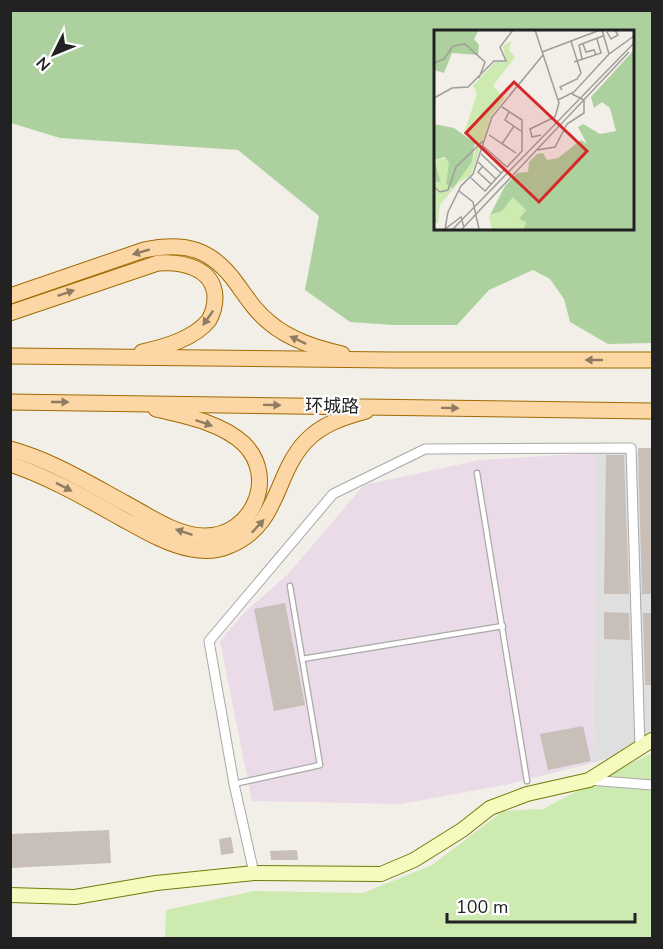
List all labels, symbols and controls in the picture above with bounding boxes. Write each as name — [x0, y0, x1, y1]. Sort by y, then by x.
north arrow — [24, 24, 84, 84]
inset map — [434, 30, 633, 230]
text: N — [32, 52, 56, 75]
one-way arrow — [131, 248, 149, 257]
one-way arrow — [57, 288, 75, 298]
one-way arrow — [202, 309, 213, 326]
one-way arrow — [289, 335, 306, 344]
one-way arrow — [585, 355, 604, 365]
street label: 环城路 — [305, 394, 359, 418]
one-way arrow — [50, 397, 69, 407]
one-way arrow — [263, 400, 282, 410]
one-way arrow — [440, 403, 459, 413]
one-way arrow — [195, 418, 213, 428]
one-way arrow — [56, 483, 73, 492]
one-way arrow — [251, 519, 265, 534]
one-way arrow — [175, 526, 193, 536]
scale bar — [447, 886, 634, 924]
text: 100 m — [456, 895, 508, 919]

